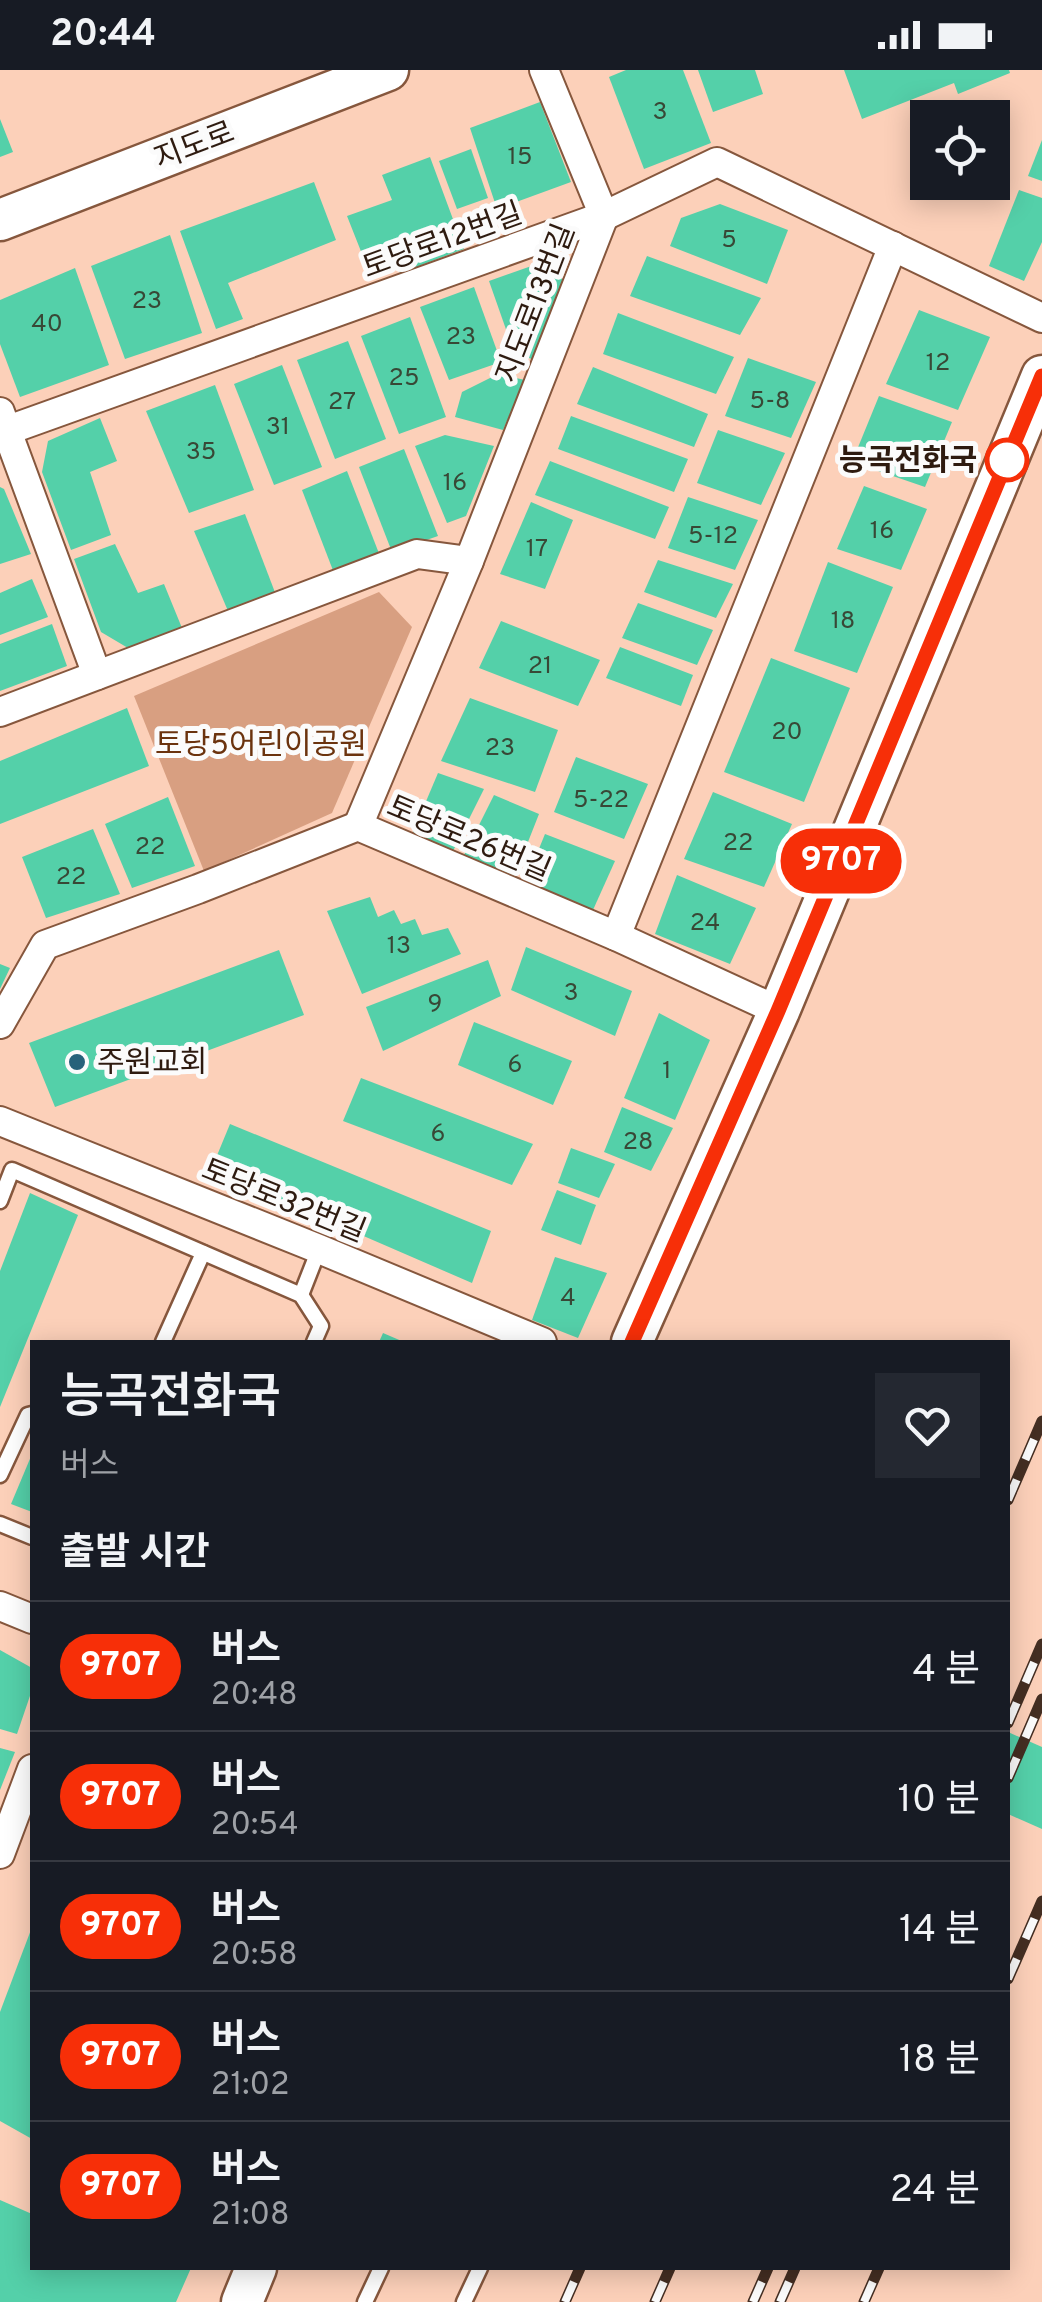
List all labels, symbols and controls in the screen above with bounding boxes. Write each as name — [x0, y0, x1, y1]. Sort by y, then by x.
text: 20:44 — [50, 11, 156, 60]
house number: 3 — [652, 97, 668, 129]
map controls — [910, 100, 1010, 200]
button: locate — [910, 100, 1010, 200]
street label: 지도로 — [150, 115, 240, 179]
house number: 15 — [508, 142, 532, 174]
street label: 토당로12번길 — [358, 196, 528, 288]
street label: 지도로13번길 — [490, 219, 585, 389]
house number: 5 — [721, 225, 737, 257]
house number: 23 — [132, 286, 162, 318]
house number: 40 — [31, 309, 63, 341]
house number: 23 — [446, 322, 476, 354]
house number: 12 — [926, 348, 950, 380]
house number: 25 — [389, 363, 419, 395]
house number: 5-8 — [750, 386, 790, 418]
house number: 27 — [328, 387, 356, 419]
house number: 31 — [266, 412, 290, 444]
house number: 35 — [186, 437, 216, 469]
marker: 능곡전화국 — [986, 439, 1028, 481]
place label: 능곡전화국 — [839, 444, 977, 481]
house number: 16 — [443, 468, 467, 500]
house number: 16 — [870, 516, 894, 548]
house number: 5-12 — [688, 521, 738, 553]
house number: 17 — [526, 534, 548, 566]
house number: 18 — [831, 606, 855, 638]
house number: 21 — [528, 651, 552, 683]
house number: 20 — [771, 717, 803, 749]
park label: 토당5어린이공원 — [155, 728, 367, 765]
house number: 23 — [485, 733, 515, 765]
house number: 5-22 — [573, 785, 629, 817]
street label: 토당로26번길 — [381, 789, 555, 891]
house number: 22 — [723, 828, 753, 860]
line badge: 9707 — [771, 828, 911, 894]
house number: 22 — [135, 832, 165, 864]
text: 9707 — [801, 839, 881, 883]
house number: 22 — [56, 862, 86, 894]
house number: 24 — [690, 908, 720, 940]
house number: 13 — [387, 931, 411, 963]
house number: 3 — [563, 978, 579, 1010]
house number: 9 — [428, 989, 442, 1021]
place label: 주원교회 — [97, 1046, 207, 1083]
house number: 6 — [508, 1050, 522, 1082]
marker: 주원교회 — [66, 1051, 88, 1073]
house number: 1 — [662, 1056, 672, 1088]
house number: 6 — [431, 1119, 445, 1151]
house number: 28 — [623, 1127, 653, 1159]
street label: 토당로32번길 — [196, 1153, 371, 1252]
house number: 4 — [560, 1283, 576, 1315]
text: 능곡전화국 — [60, 1370, 281, 1430]
button: heart — [875, 1373, 980, 1478]
text: 버스 — [60, 1447, 119, 1487]
text: 출발 시간 — [60, 1530, 209, 1579]
text: 버스 — [211, 1627, 281, 1676]
text: 9707 — [80, 1644, 161, 1688]
text: 4 분 — [913, 1647, 980, 1696]
text: 20:48 — [211, 1676, 298, 1716]
text: 버스 — [211, 1757, 281, 1806]
text: 9707 — [80, 1774, 161, 1818]
text: 10 분 — [898, 1777, 980, 1826]
text: 20:54 — [211, 1806, 299, 1846]
text: 버스 — [211, 1887, 281, 1936]
text: 9707 — [80, 1904, 161, 1948]
text: 14 분 — [899, 1907, 980, 1956]
text: 20:58 — [211, 1936, 298, 1976]
text: 버스 — [211, 2017, 281, 2066]
text: 9707 — [80, 2034, 161, 2078]
text: 18 분 — [899, 2037, 980, 2086]
text: 21:02 — [211, 2066, 290, 2106]
text: 버스 — [211, 2147, 281, 2196]
text: 9707 — [80, 2164, 161, 2208]
text: 24 분 — [890, 2167, 980, 2216]
text: 21:08 — [211, 2196, 290, 2236]

